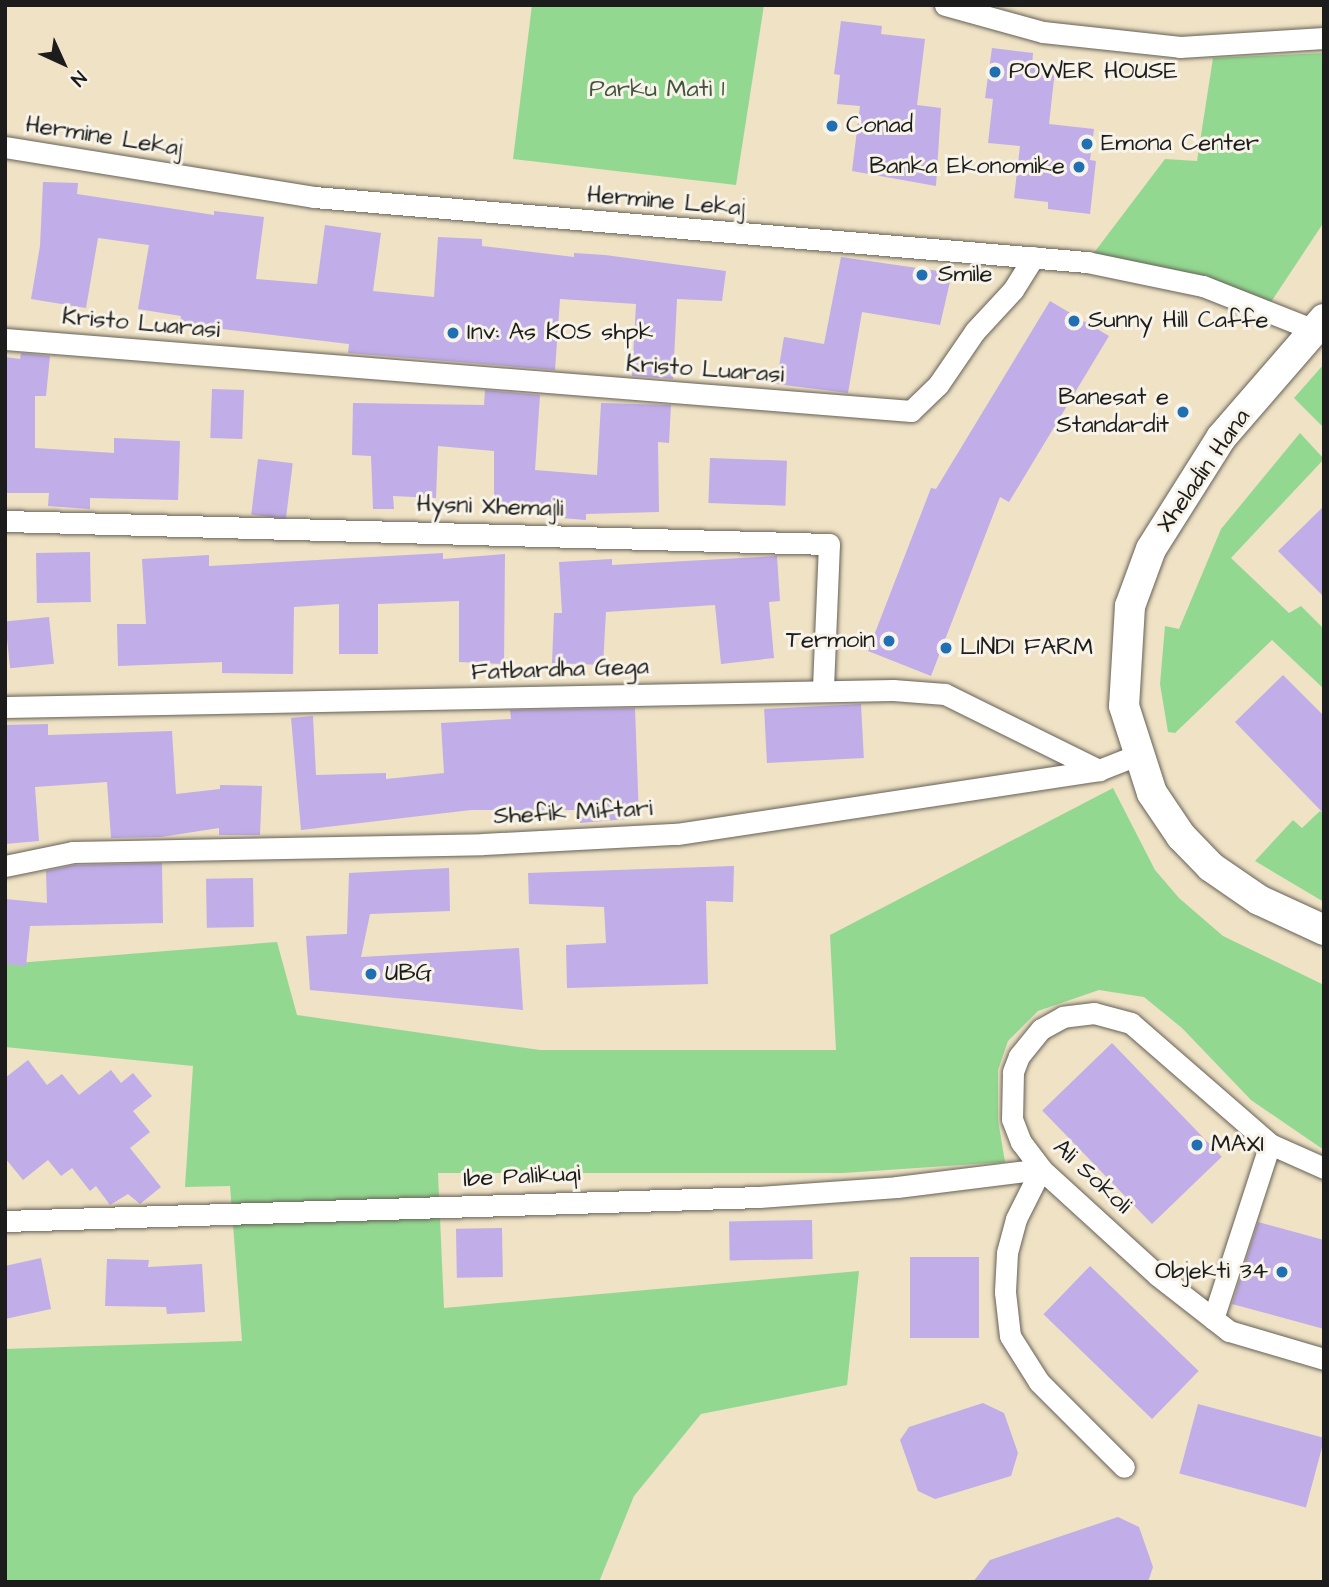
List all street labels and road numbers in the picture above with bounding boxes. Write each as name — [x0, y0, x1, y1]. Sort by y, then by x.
street label: Hermine Lekaj — [23, 110, 185, 164]
street label: Hermine Lekaj — [586, 181, 746, 223]
street label: Kristo Luarasi — [61, 303, 221, 345]
street label: Kristo Luarasi — [625, 350, 785, 390]
street label: Xheladin Hana — [1151, 404, 1257, 538]
street label: Hysni Xhemajli — [416, 490, 564, 524]
street label: Fatbardha Gega — [471, 653, 649, 687]
street label: Shefik Miftari — [493, 794, 653, 832]
street label: Ali Sokoli — [1047, 1133, 1137, 1221]
street label: Ibe Palikuqi — [463, 1160, 581, 1194]

